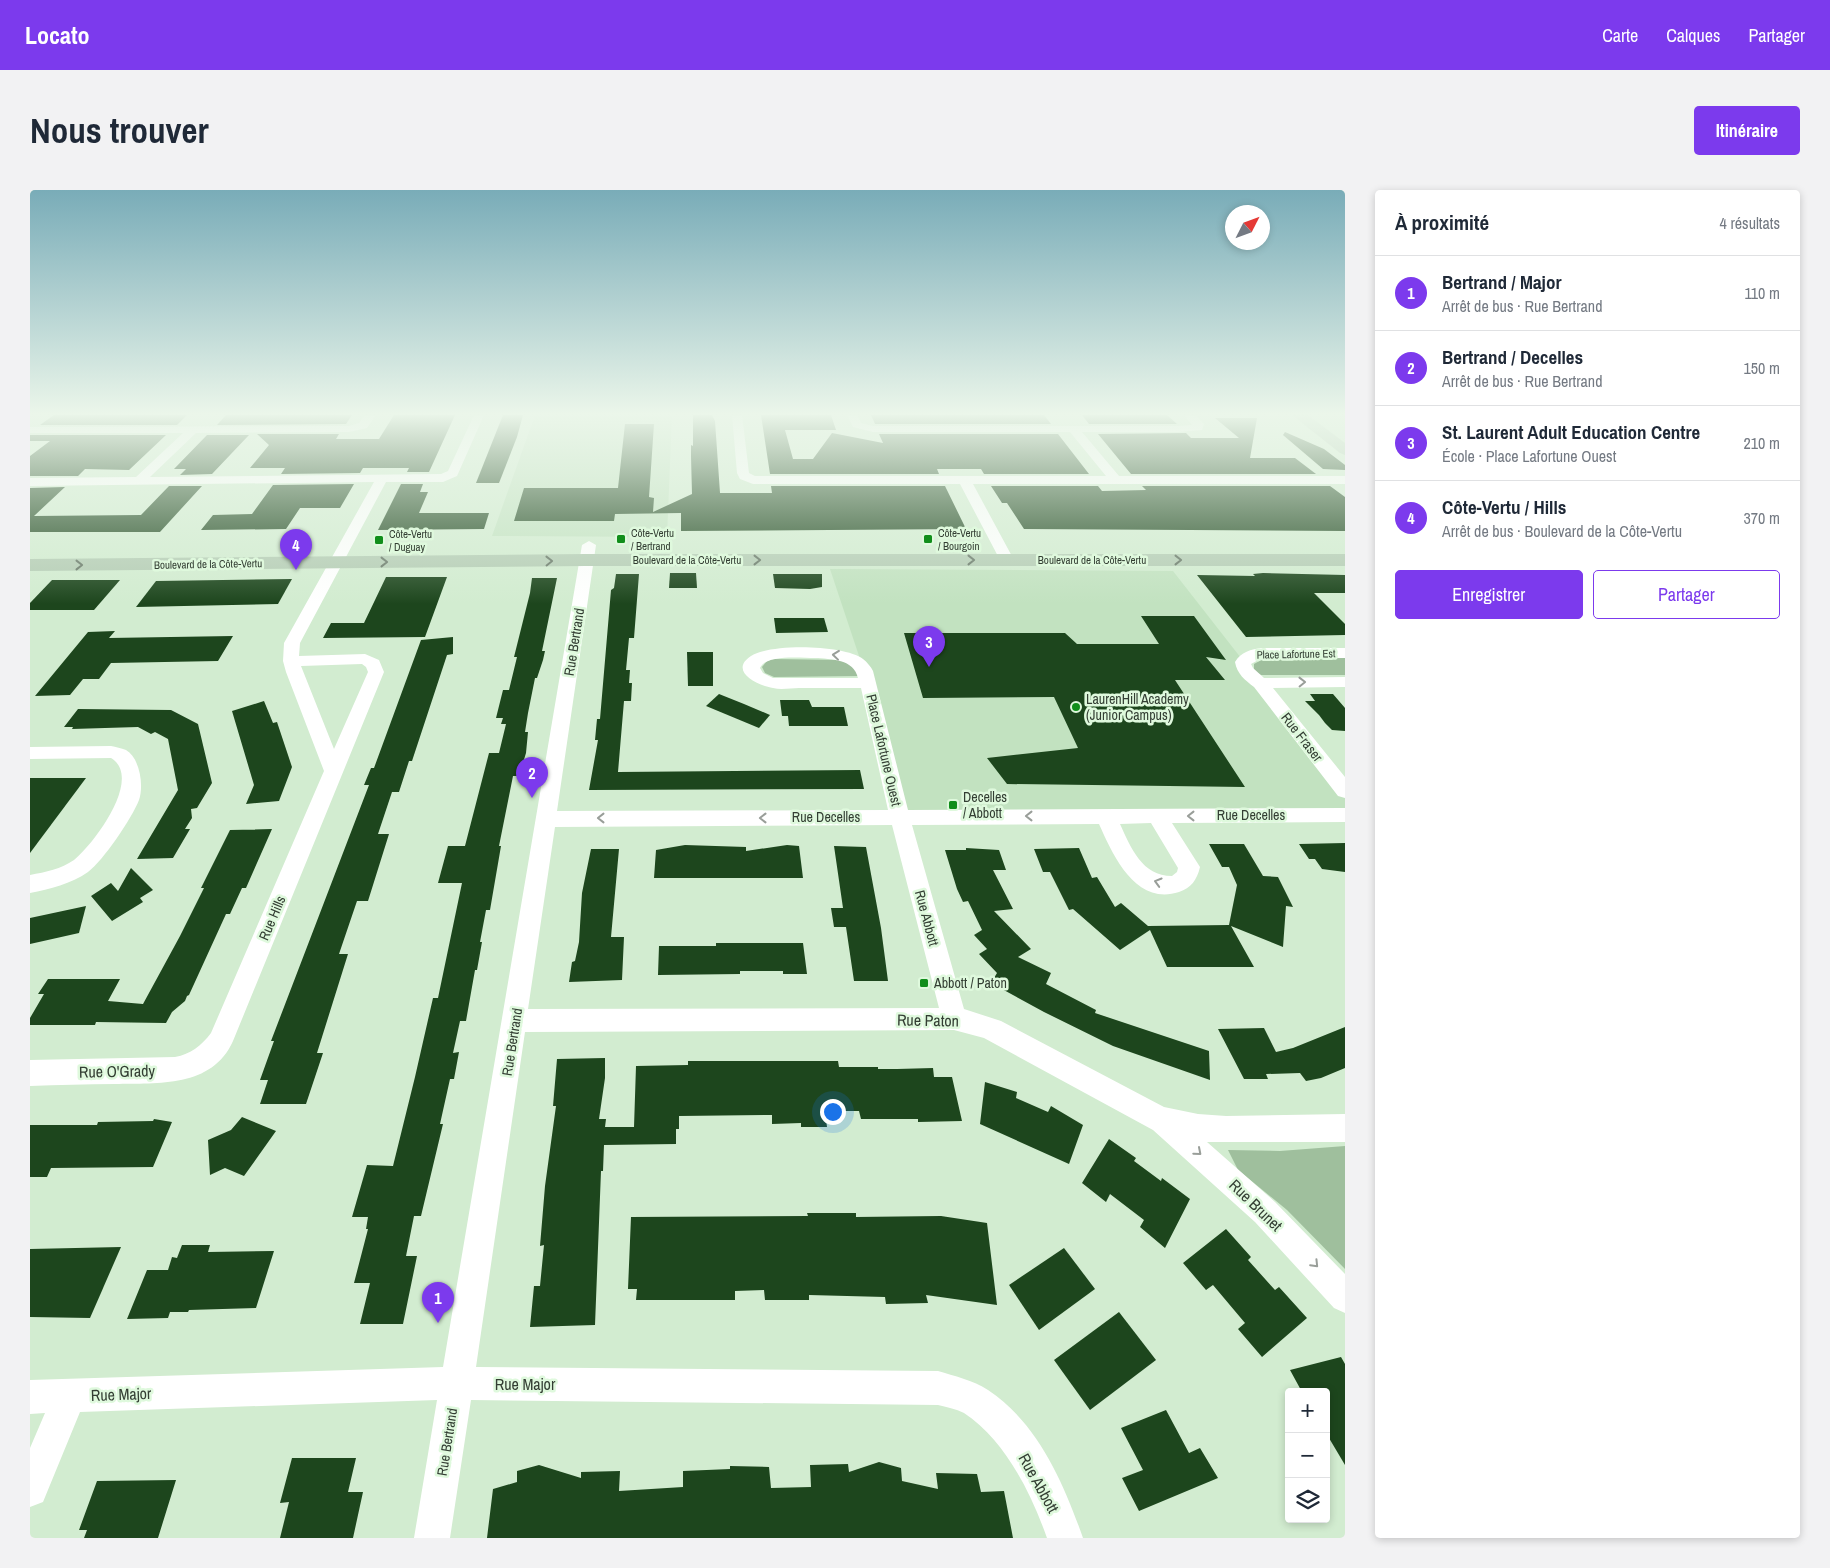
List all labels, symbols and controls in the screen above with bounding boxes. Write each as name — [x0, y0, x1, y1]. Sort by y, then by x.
text: Locato — [25, 19, 90, 51]
text: Carte — [1602, 23, 1638, 48]
text: Calques — [1666, 23, 1720, 48]
text: Partager — [1748, 23, 1805, 48]
button: Itinéraire — [1694, 106, 1800, 155]
text: Nous trouver — [30, 107, 209, 154]
north arrow — [1225, 205, 1270, 250]
text: À proximité — [1395, 208, 1489, 237]
text: 4 résultats — [1719, 212, 1780, 234]
text: Bertrand / Major — [1442, 269, 1561, 295]
text: 1 — [1407, 282, 1415, 304]
text: 110 m — [1744, 282, 1780, 304]
text: Arrêt de bus · Rue Bertrand — [1442, 295, 1602, 317]
text: Bertrand / Decelles — [1442, 344, 1583, 370]
text: 2 — [1407, 357, 1415, 379]
text: 150 m — [1744, 357, 1780, 379]
text: Arrêt de bus · Rue Bertrand — [1442, 370, 1602, 392]
text: St. Laurent Adult Education Centre — [1442, 419, 1700, 445]
text: 3 — [1407, 432, 1415, 454]
text: 210 m — [1744, 432, 1780, 454]
text: École · Place Lafortune Ouest — [1442, 445, 1616, 467]
text: Côte-Vertu / Hills — [1442, 494, 1566, 520]
text: 4 — [1407, 507, 1415, 529]
text: 370 m — [1744, 507, 1780, 529]
text: Arrêt de bus · Boulevard de la Côte-Vertu — [1442, 520, 1682, 542]
place label: Côte-Vertu / Bertrand — [631, 526, 674, 553]
place label: Côte-Vertu / Bourgoin — [938, 526, 981, 553]
place label: Côte-Vertu / Duguay — [389, 527, 432, 554]
pin: 4 — [280, 529, 312, 570]
marker: Côte-Vertu / Bertrand — [615, 533, 627, 545]
marker: Côte-Vertu / Bourgoin — [922, 533, 934, 545]
marker: Côte-Vertu / Duguay — [373, 534, 385, 546]
street label: Boulevard de la Côte-Vertu — [633, 553, 741, 567]
street label: Boulevard de la Côte-Vertu — [1038, 553, 1146, 567]
one-way arrow — [545, 555, 553, 566]
one-way arrow — [754, 555, 762, 565]
one-way arrow — [967, 555, 975, 565]
one-way arrow — [1174, 555, 1182, 565]
street label: Boulevard de la Côte-Vertu — [154, 556, 262, 572]
one-way arrow — [380, 557, 388, 568]
one-way arrow — [75, 560, 83, 570]
button: Enregistrer — [1395, 570, 1583, 619]
button: Partager — [1593, 570, 1780, 619]
street label: Rue Bertrand — [560, 607, 588, 677]
pin: 3 — [913, 626, 945, 667]
street label: Place Lafortune Est — [1257, 646, 1336, 662]
one-way arrow — [832, 650, 840, 661]
one-way arrow — [1299, 677, 1307, 687]
place label: LaurenHill Academy (Junior Campus) — [1086, 690, 1189, 724]
street label: Place Lafortune Ouest — [862, 692, 906, 808]
marker: LaurenHill Academy (Junior Campus) — [1070, 701, 1082, 713]
street label: Rue Fraser — [1277, 709, 1327, 765]
pin: 2 — [516, 757, 548, 798]
place label: Decelles / Abbott — [963, 788, 1007, 822]
marker: Decelles / Abbott — [947, 799, 959, 811]
street label: Rue Decelles — [1217, 806, 1285, 824]
street label: Rue Decelles — [792, 808, 860, 826]
one-way arrow — [1025, 811, 1032, 821]
one-way arrow — [1187, 811, 1195, 821]
one-way arrow — [759, 812, 767, 823]
one-way arrow — [597, 813, 604, 823]
one-way arrow — [1155, 878, 1163, 888]
street label: Rue Abbott — [911, 888, 943, 948]
street label: Rue Hills — [255, 893, 289, 943]
place label: Abbott / Paton — [933, 974, 1007, 992]
marker: Abbott / Paton — [918, 977, 930, 989]
street label: Rue Bertrand — [498, 1007, 526, 1077]
street label: Rue Paton — [897, 1008, 959, 1032]
street label: Rue O'Grady — [79, 1059, 156, 1083]
your location — [820, 1099, 846, 1125]
one-way arrow — [1193, 1146, 1202, 1155]
street label: Rue Brunet — [1224, 1174, 1288, 1236]
one-way arrow — [1309, 1259, 1318, 1268]
pin: 1 — [422, 1282, 454, 1323]
street label: Rue Major — [495, 1373, 556, 1395]
street label: Rue Major — [90, 1382, 152, 1406]
map controls — [1285, 1388, 1330, 1523]
button: + — [1285, 1388, 1330, 1433]
street label: Rue Bertrand — [433, 1407, 461, 1477]
button: − — [1285, 1433, 1330, 1478]
street label: Rue Abbott — [1014, 1449, 1065, 1517]
button: layers — [1285, 1478, 1330, 1523]

